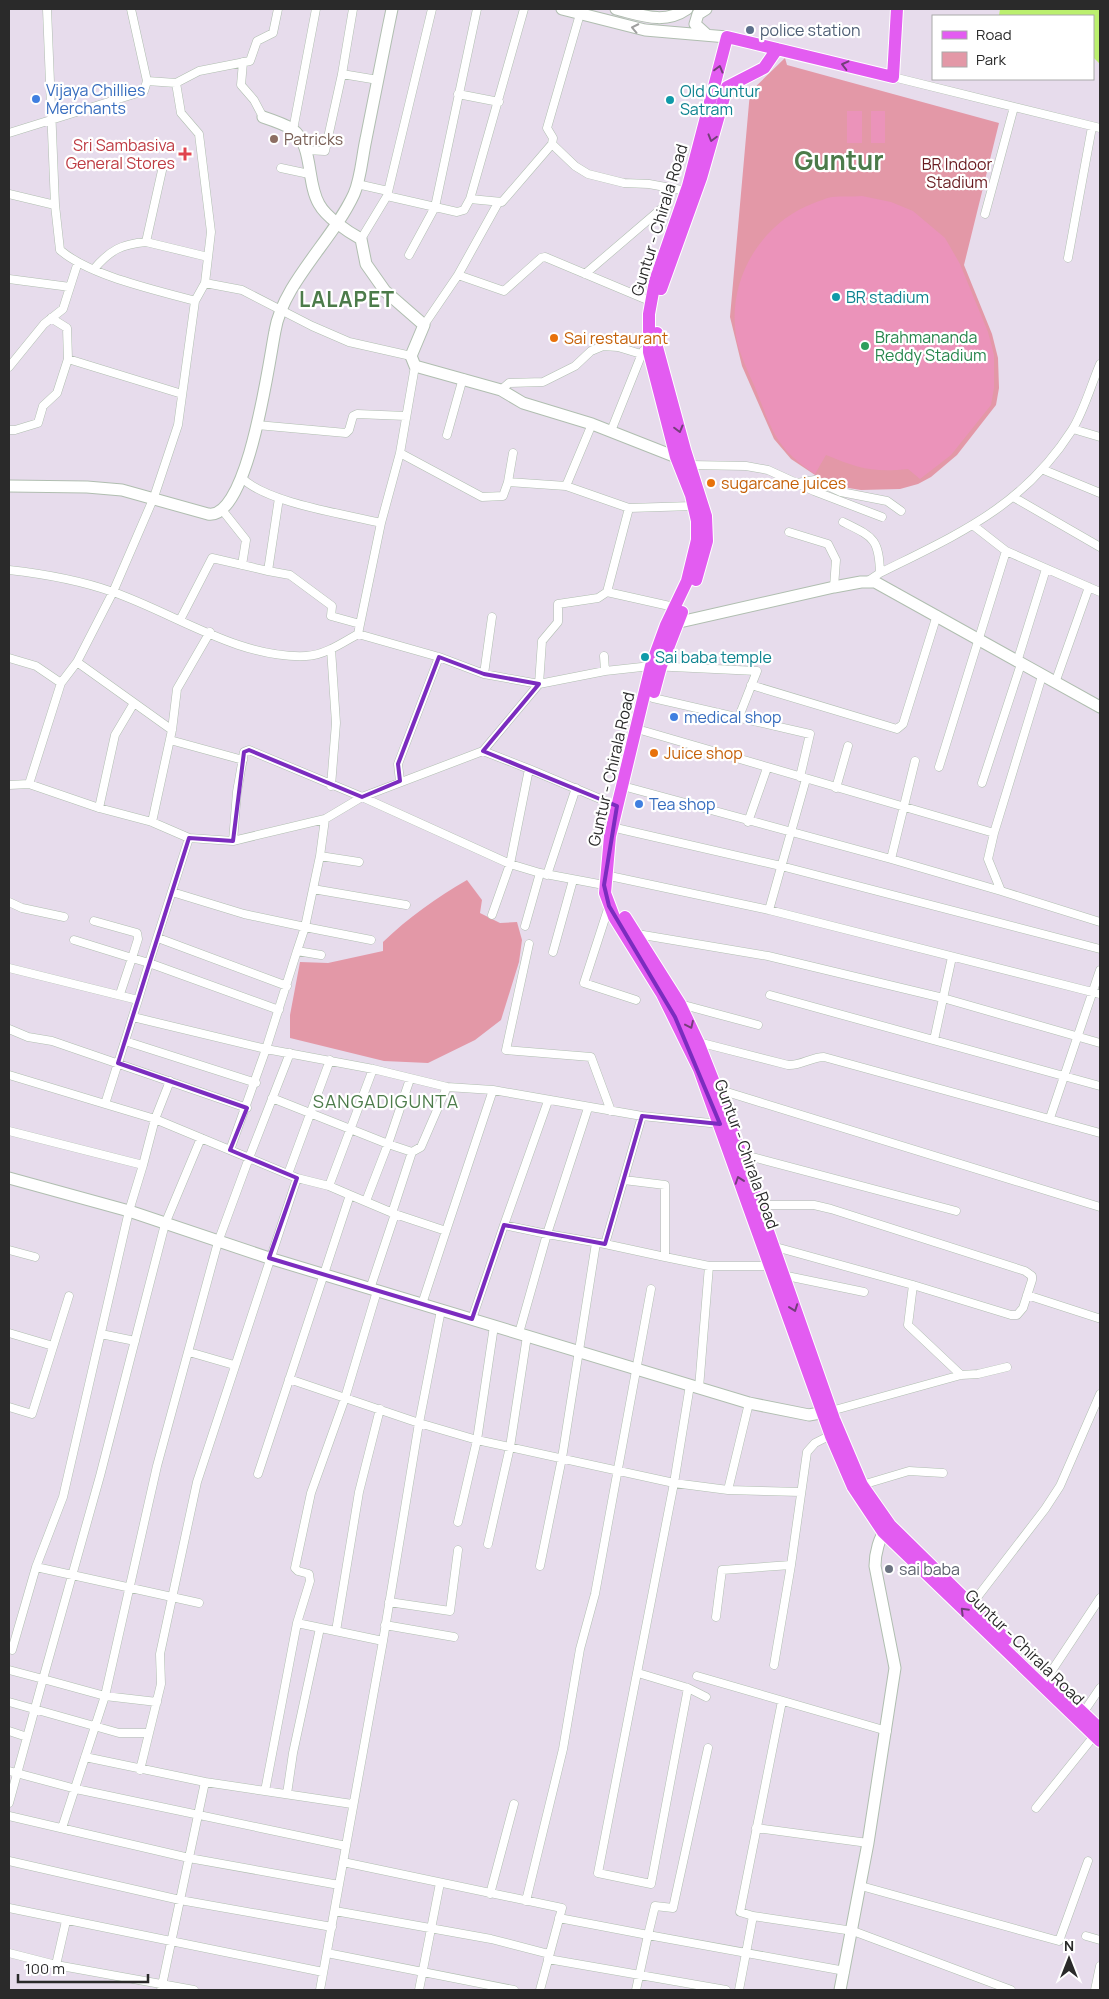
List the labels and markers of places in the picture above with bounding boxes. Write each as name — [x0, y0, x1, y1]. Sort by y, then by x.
place label: police station — [760, 19, 860, 41]
marker: police station — [744, 24, 756, 36]
place label: Vijaya Chillies Merchants — [46, 79, 145, 119]
place label: Old Guntur Satram — [680, 80, 760, 120]
marker: Vijaya Chillies Merchants — [30, 93, 42, 105]
marker: Old Guntur Satram — [664, 94, 676, 106]
place label: Patricks — [284, 128, 343, 150]
marker: Patricks — [268, 133, 280, 145]
place label: Sri Sambasiva General Stores — [66, 134, 175, 174]
marker: Sri Sambasiva General Stores — [179, 148, 191, 160]
place label: BR stadium — [846, 286, 929, 308]
marker: BR stadium — [830, 291, 842, 303]
place label: Brahmananda Reddy Stadium — [875, 326, 987, 366]
place label: Sai restaurant — [564, 327, 668, 349]
marker: Sai restaurant — [548, 332, 560, 344]
marker: Brahmananda Reddy Stadium — [859, 340, 871, 352]
place label: sugarcane juices — [721, 472, 846, 494]
marker: sugarcane juices — [705, 477, 717, 489]
place label: Sai baba temple — [655, 646, 772, 668]
marker: Sai baba temple — [639, 651, 651, 663]
place label: medical shop — [684, 706, 782, 728]
marker: medical shop — [668, 711, 680, 723]
place label: Juice shop — [664, 742, 743, 764]
marker: Juice shop — [648, 747, 660, 759]
place label: Tea shop — [649, 793, 715, 815]
marker: Tea shop — [633, 798, 645, 810]
place label: sai baba — [899, 1558, 960, 1580]
marker: sai baba — [883, 1563, 895, 1575]

